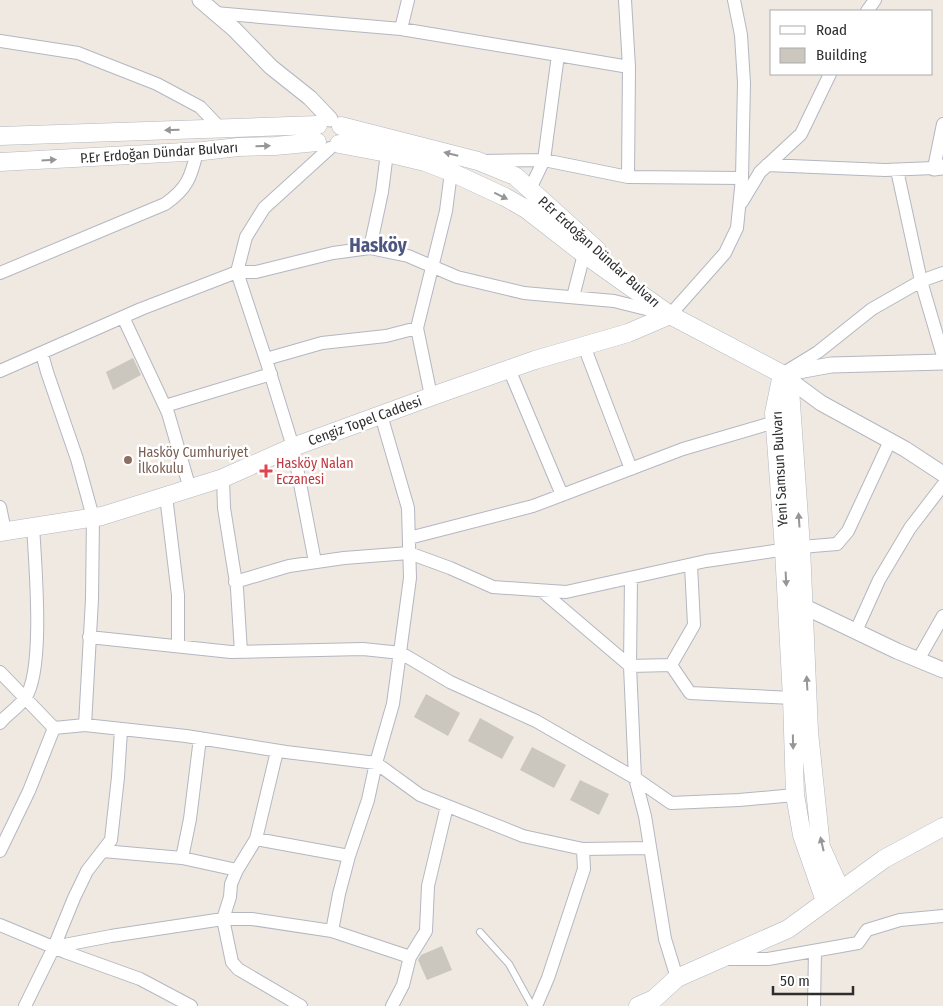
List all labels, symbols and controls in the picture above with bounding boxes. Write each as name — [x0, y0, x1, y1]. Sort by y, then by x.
legend — [770, 10, 933, 75]
text: Road — [816, 21, 847, 39]
text: Building — [816, 46, 867, 64]
one-way arrow — [164, 127, 180, 135]
street label: P.Er Erdoğan Dündar Bulvarı — [80, 139, 238, 167]
one-way arrow — [255, 142, 271, 150]
one-way arrow — [444, 150, 459, 158]
one-way arrow — [41, 155, 57, 163]
one-way arrow — [494, 192, 508, 200]
street label: P.Er Erdoğan Dündar Bulvarı — [535, 193, 663, 311]
district label: Hasköy — [349, 234, 408, 257]
street label: Cengiz Topel Caddesi — [306, 393, 424, 449]
street label: Yeni Samsun Bulvarı — [768, 411, 792, 527]
place label: Hasköy Cumhuriyet İlkokulu — [138, 444, 249, 477]
marker: Hasköy Cumhuriyet İlkokulu — [122, 454, 134, 466]
place label: Hasköy Nalan Eczanesi — [276, 455, 354, 488]
marker: Hasköy Nalan Eczanesi — [260, 465, 272, 477]
one-way arrow — [795, 512, 803, 528]
one-way arrow — [783, 571, 791, 587]
one-way arrow — [802, 674, 810, 690]
one-way arrow — [790, 734, 798, 750]
one-way arrow — [818, 837, 826, 852]
scale bar — [773, 964, 853, 996]
text: 50 m — [780, 972, 810, 990]

